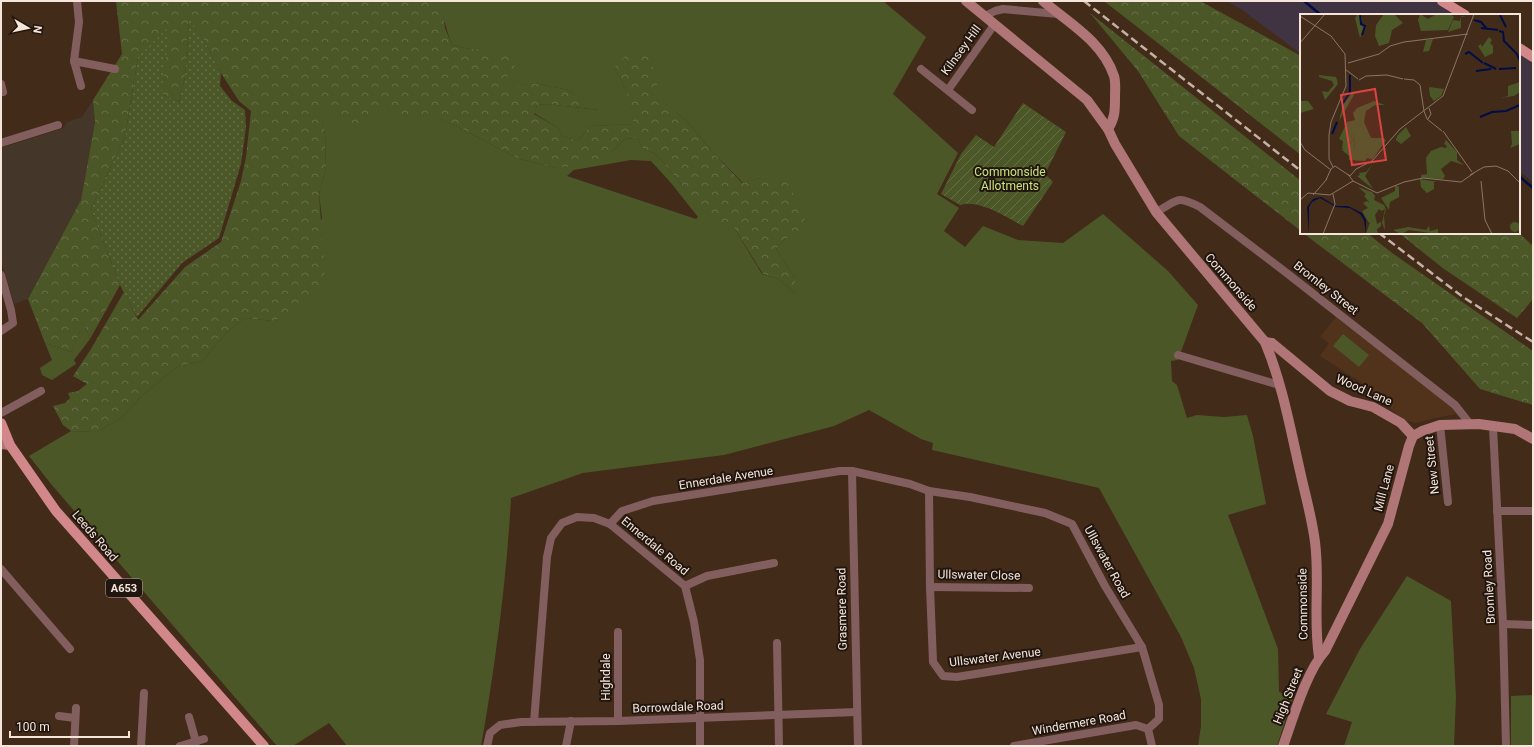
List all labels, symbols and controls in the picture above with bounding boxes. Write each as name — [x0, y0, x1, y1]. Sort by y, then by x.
north arrow — [8, 8, 48, 48]
inset map — [1300, 14, 1520, 234]
street label: Kilnsey Hill — [938, 22, 984, 78]
text: N — [30, 25, 44, 35]
park label: Commonside Allotments — [974, 165, 1046, 193]
street label: Commonside — [1202, 250, 1260, 314]
street label: Bromley Street — [1291, 258, 1361, 318]
street label: Wood Lane — [1334, 371, 1394, 409]
street label: New Street — [1422, 435, 1442, 495]
street label: Mill Lane — [1371, 463, 1397, 513]
street label: Ennerdale Avenue — [678, 464, 774, 492]
street label: Leeds Road — [69, 508, 121, 564]
street label: Ennerdale Road — [619, 514, 691, 578]
street label: Ullswater Road — [1081, 524, 1133, 600]
street label: Bromley Road — [1480, 550, 1498, 624]
street label: Ullswater Close — [937, 567, 1021, 583]
street label: Grasmere Road — [834, 568, 850, 650]
street label: Commonside — [1295, 568, 1311, 640]
road number: A653 — [106, 579, 142, 597]
street label: Ullswater Avenue — [949, 644, 1041, 670]
street label: Highdale — [599, 653, 613, 701]
street label: High Street — [1270, 666, 1306, 726]
street label: Borrowdale Road — [632, 698, 724, 716]
street label: Windermere Road — [1031, 708, 1127, 738]
scale bar — [10, 713, 129, 739]
text: 100 m — [16, 720, 50, 734]

